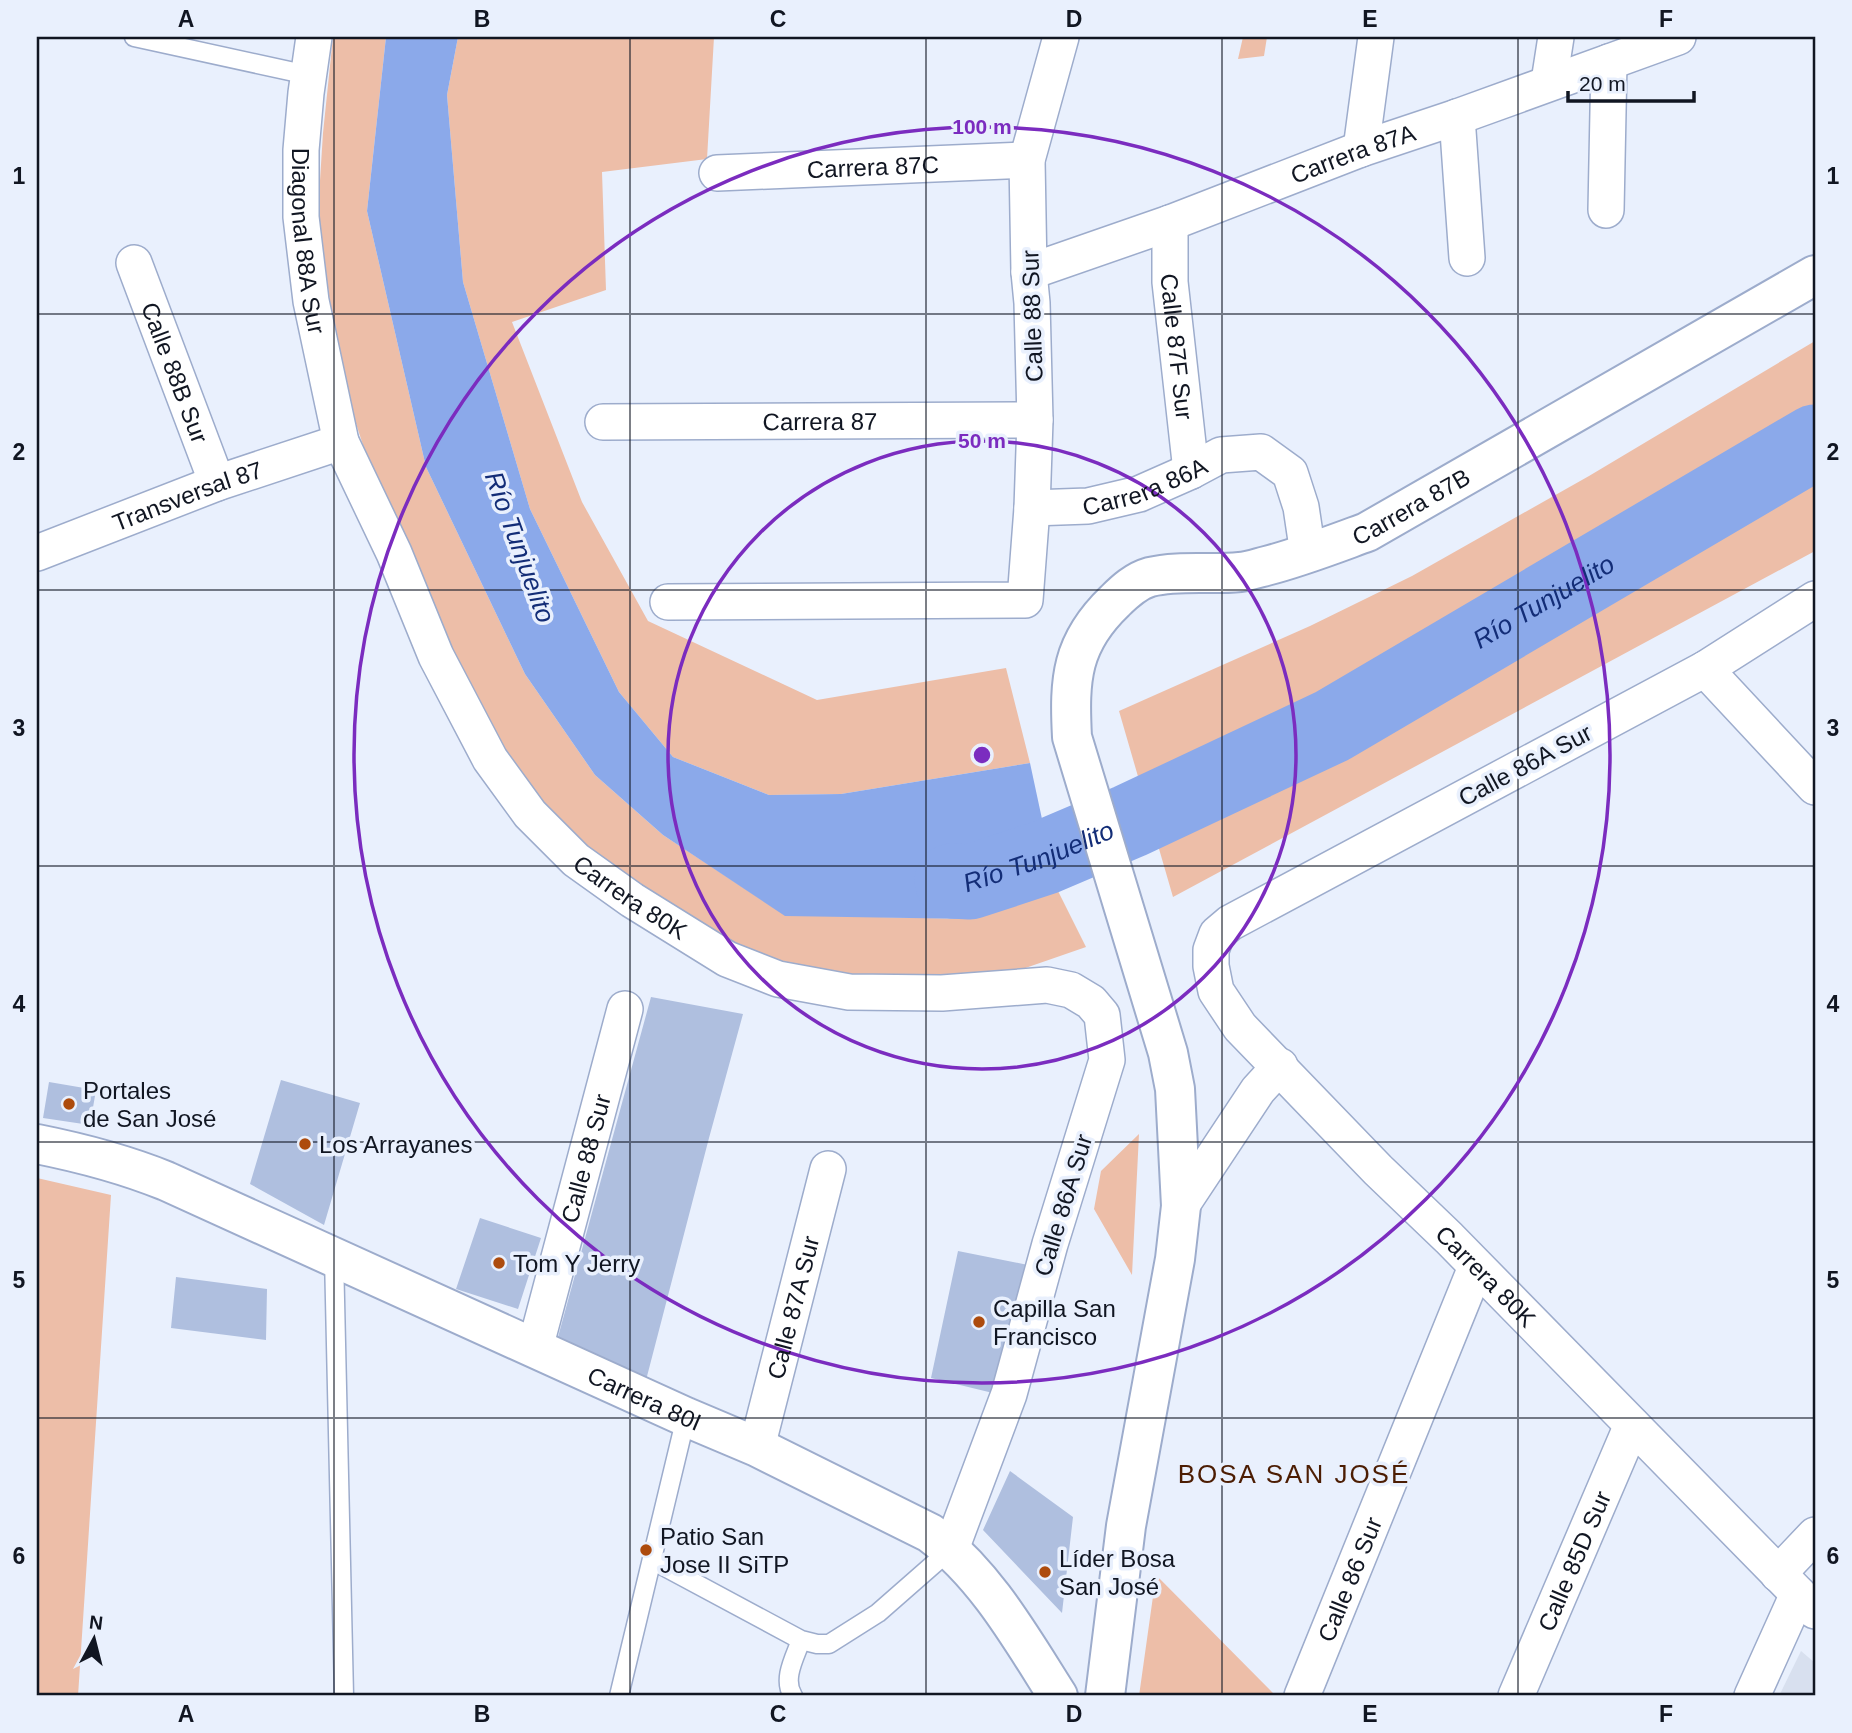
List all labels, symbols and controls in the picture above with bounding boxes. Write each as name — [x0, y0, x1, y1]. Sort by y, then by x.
text: A — [178, 6, 194, 32]
text: B — [474, 6, 490, 32]
text: C — [770, 6, 786, 32]
text: D — [1066, 6, 1082, 32]
text: E — [1362, 6, 1378, 32]
text: F — [1659, 6, 1673, 32]
scale bar — [1568, 60, 1694, 104]
text: 20 m — [1579, 72, 1626, 95]
text: 100 m — [952, 115, 1012, 138]
street label: Carrera 87A — [1287, 118, 1419, 189]
street label: Diagonal 88A Sur — [287, 148, 331, 336]
street label: Carrera 87C — [806, 150, 939, 183]
text: 1 — [13, 163, 26, 189]
text: 1 — [1827, 163, 1840, 189]
street label: Calle 88 Sur — [1016, 250, 1048, 382]
street label: Calle 87F Sur — [1156, 272, 1199, 421]
street label: Calle 88B Sur — [137, 298, 214, 447]
street label: Carrera 87 — [763, 407, 877, 435]
text: 50 m — [958, 429, 1006, 452]
text: 2 — [13, 439, 25, 465]
text: 2 — [1827, 439, 1839, 465]
street label: Carrera 86A — [1080, 451, 1212, 520]
street label: Transversal 87 — [109, 455, 266, 536]
street label: Carrera 87B — [1349, 463, 1474, 550]
water label: Río Tunjuelito — [479, 467, 561, 627]
water label: Río Tunjuelito — [1468, 549, 1619, 655]
text: 3 — [13, 715, 25, 741]
text: 3 — [1827, 715, 1839, 741]
street label: Calle 86A Sur — [1454, 719, 1596, 811]
centre of rings — [970, 743, 994, 767]
water label: Río Tunjuelito — [959, 815, 1118, 898]
street label: Carrera 80K — [569, 849, 692, 944]
text: 4 — [13, 991, 26, 1017]
text: 4 — [1827, 991, 1840, 1017]
place label: Portales de San José — [83, 1077, 216, 1132]
street label: Calle 88 Sur — [555, 1091, 615, 1226]
marker: Portales de San José — [61, 1096, 77, 1112]
place label: Los Arrayanes — [319, 1131, 472, 1158]
street label: Calle 86A Sur — [1029, 1131, 1097, 1279]
marker: Los Arrayanes — [297, 1136, 313, 1152]
street label: Carrera 80K — [1431, 1220, 1542, 1332]
street label: Calle 87A Sur — [761, 1233, 824, 1382]
place label: Tom Y Jerry — [513, 1250, 640, 1277]
marker: Tom Y Jerry — [491, 1255, 507, 1271]
text: 5 — [13, 1267, 26, 1293]
text: 5 — [1827, 1267, 1840, 1293]
place label: Capilla San Francisco — [993, 1295, 1116, 1350]
marker: Capilla San Francisco — [971, 1314, 987, 1330]
street label: Carrera 80I — [584, 1361, 705, 1435]
district label: BOSA SAN JOSÉ — [1178, 1459, 1410, 1489]
street label: Calle 85D Sur — [1532, 1487, 1616, 1635]
street label: Calle 86 Sur — [1312, 1513, 1387, 1646]
place label: Patio San Jose II SiTP — [660, 1523, 789, 1578]
marker: Patio San Jose II SiTP — [638, 1542, 654, 1558]
text: 6 — [13, 1543, 25, 1569]
text: 6 — [1827, 1543, 1839, 1569]
place label: Líder Bosa San José — [1059, 1545, 1176, 1600]
marker: Líder Bosa San José — [1037, 1564, 1053, 1580]
north arrow — [60, 1604, 130, 1674]
text: N — [88, 1611, 104, 1634]
text: A — [178, 1701, 194, 1727]
text: B — [474, 1701, 490, 1727]
text: C — [770, 1701, 786, 1727]
text: D — [1066, 1701, 1082, 1727]
text: E — [1362, 1701, 1378, 1727]
text: F — [1659, 1701, 1673, 1727]

